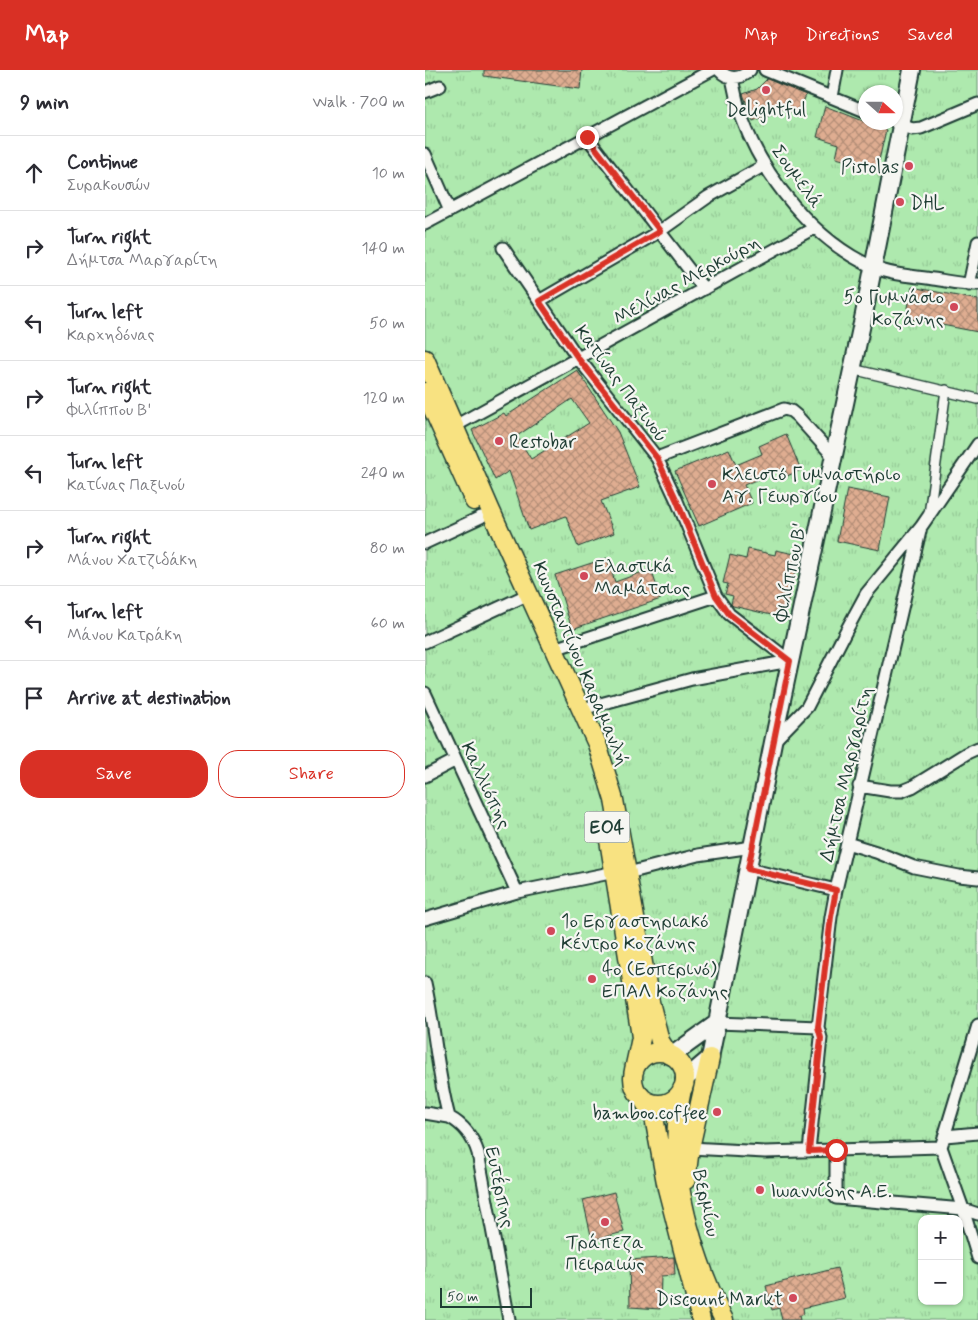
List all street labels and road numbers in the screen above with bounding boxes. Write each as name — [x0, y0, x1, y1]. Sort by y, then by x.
street label: Σουμελά — [765, 140, 828, 214]
street label: Μελίνας Μερκούρη — [609, 230, 764, 331]
street label: Κατίνας Παξινού — [568, 320, 673, 448]
street label: Φιλίππου Β' — [768, 521, 813, 625]
street label: Κωνσταντίνου Καραμανλή — [526, 558, 635, 769]
street label: Δήμτσα Μαργαρίτη — [814, 684, 879, 864]
street label: Καλλιόπης — [455, 738, 517, 833]
road number: ΕΟ4 — [585, 812, 629, 842]
street label: Ευτέρπης — [479, 1144, 520, 1230]
street label: Βερμίου — [686, 1168, 725, 1239]

